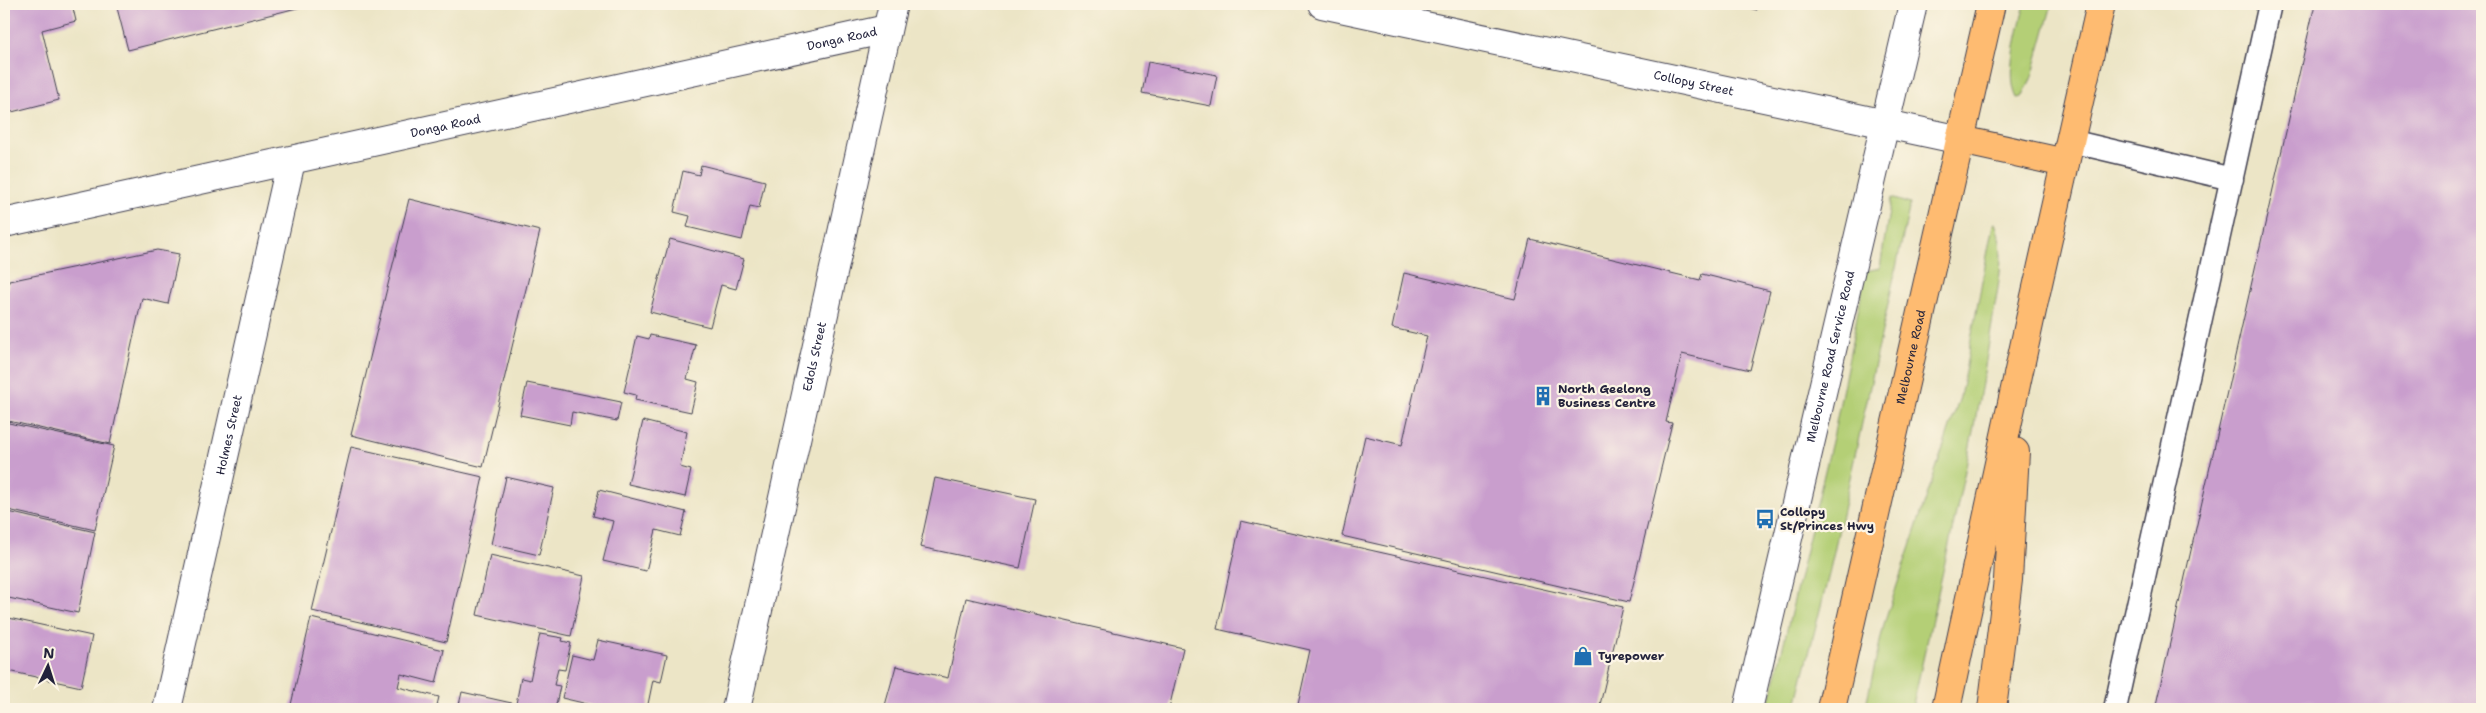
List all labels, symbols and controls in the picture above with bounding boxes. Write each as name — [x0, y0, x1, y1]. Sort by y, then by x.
street label: Donga Road — [805, 23, 879, 54]
street label: Collopy Street — [1652, 67, 1735, 99]
street label: Donga Road — [409, 110, 482, 141]
street label: Melbourne Road Service Road — [1803, 269, 1858, 444]
street label: Melbourne Road — [1892, 308, 1929, 406]
street label: Edols Street — [799, 320, 830, 393]
place label: North Geelong Business Centre — [1558, 381, 1656, 411]
building icon: North Geelong Business Centre — [1532, 385, 1554, 407]
street label: Holmes Street — [212, 393, 246, 477]
place label: Collopy St/Princes Hwy — [1780, 504, 1874, 534]
bus stop icon: Collopy St/Princes Hwy — [1754, 508, 1776, 530]
north arrow — [22, 640, 72, 690]
text: N — [43, 644, 55, 662]
shop icon: Tyrepower — [1572, 645, 1594, 667]
place label: Tyrepower — [1598, 648, 1665, 664]

